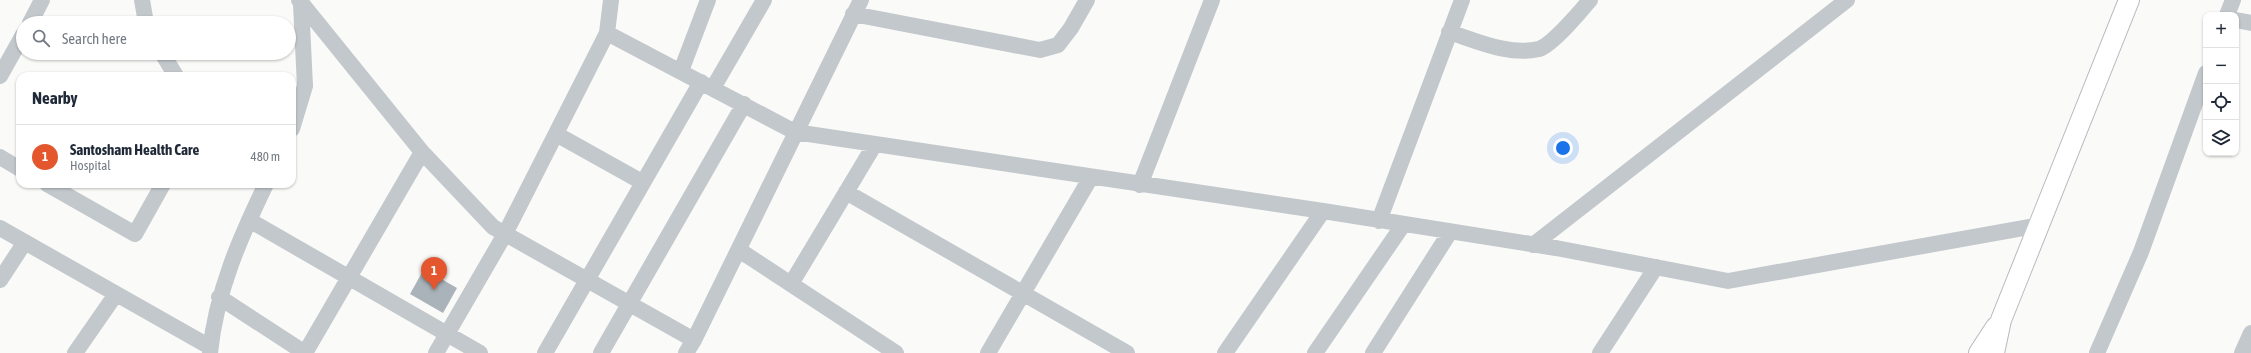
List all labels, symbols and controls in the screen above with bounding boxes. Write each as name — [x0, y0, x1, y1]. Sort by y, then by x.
map controls — [2203, 12, 2239, 156]
button: + — [2203, 12, 2239, 48]
search box — [16, 16, 296, 60]
icon: search — [30, 27, 52, 49]
text: Search here — [62, 30, 127, 47]
button: − — [2203, 48, 2239, 84]
button: locate — [2203, 84, 2239, 120]
text: Nearby — [32, 88, 78, 108]
button: layers — [2203, 120, 2239, 156]
your location — [1553, 138, 1573, 158]
text: Santosham Health Care — [70, 141, 199, 158]
text: 1 — [42, 149, 48, 164]
text: 480 m — [251, 149, 280, 164]
text: Hospital — [70, 158, 111, 173]
pin: 1 — [421, 257, 447, 290]

